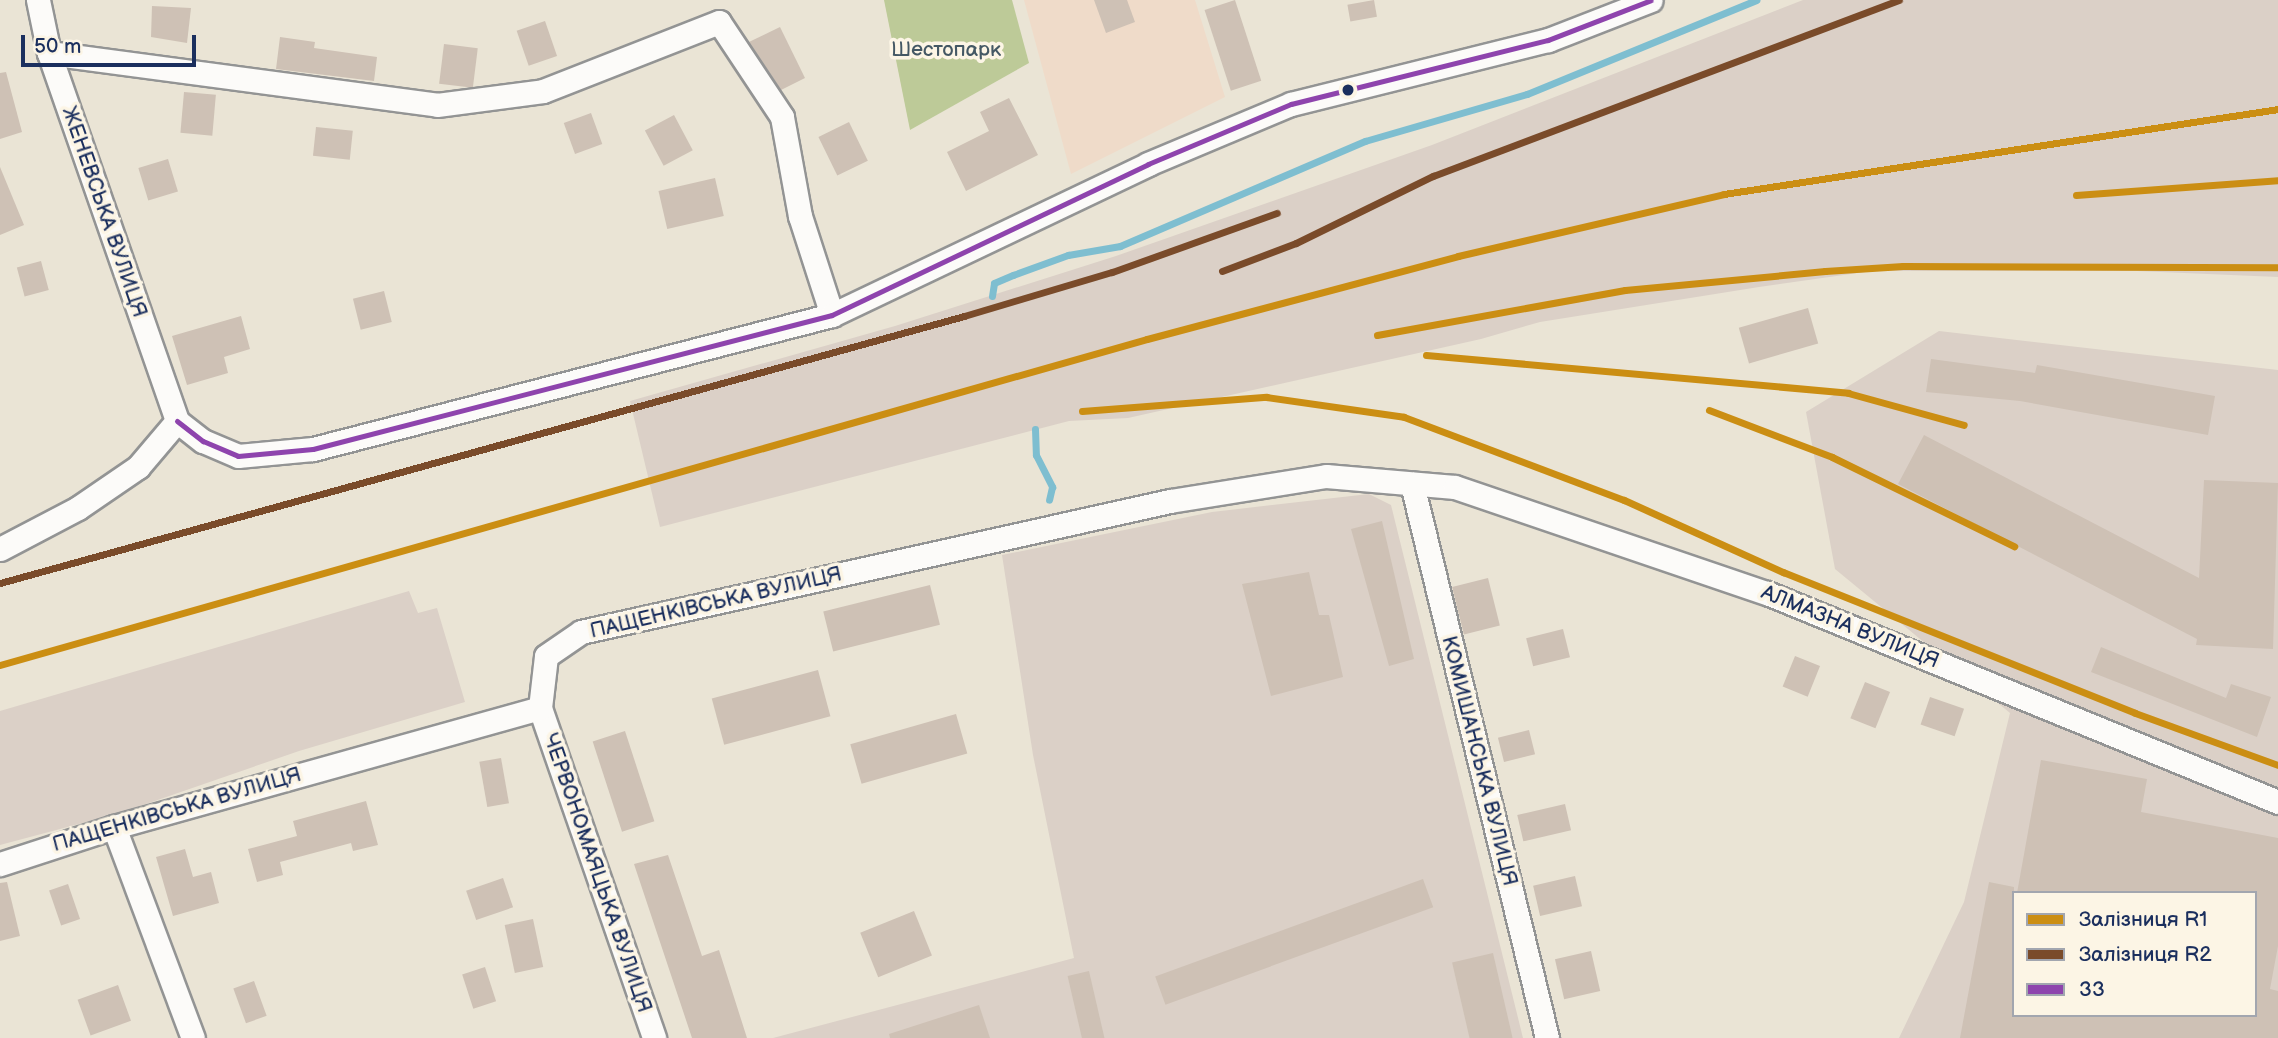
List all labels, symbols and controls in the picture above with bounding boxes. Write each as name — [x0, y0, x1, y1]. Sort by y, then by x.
scale bar — [24, 21, 200, 65]
text: 50 m — [34, 34, 81, 59]
park label: Шестопарк — [891, 37, 1001, 63]
unlabelled marker — [1341, 83, 1355, 97]
street label: ЖЕНЕВСЬКА ВУЛИЦЯ — [56, 103, 152, 321]
street label: ПАЩЕНКІВСЬКА ВУЛИЦЯ — [588, 562, 844, 644]
street label: АЛМАЗНА ВУЛИЦЯ — [1757, 580, 1943, 674]
street label: КОМИШАНСЬКА ВУЛИЦЯ — [1436, 633, 1522, 889]
street label: ЧЕРВОНОМАЯЦЬКА ВУЛИЦЯ — [537, 730, 657, 1016]
street label: ПАЩЕНКІВСЬКА ВУЛИЦЯ — [50, 762, 304, 858]
legend — [2012, 891, 2257, 1017]
text: Залізниця R1 — [2079, 907, 2207, 932]
text: Залізниця R2 — [2079, 942, 2212, 967]
text: 33 — [2079, 977, 2105, 1002]

